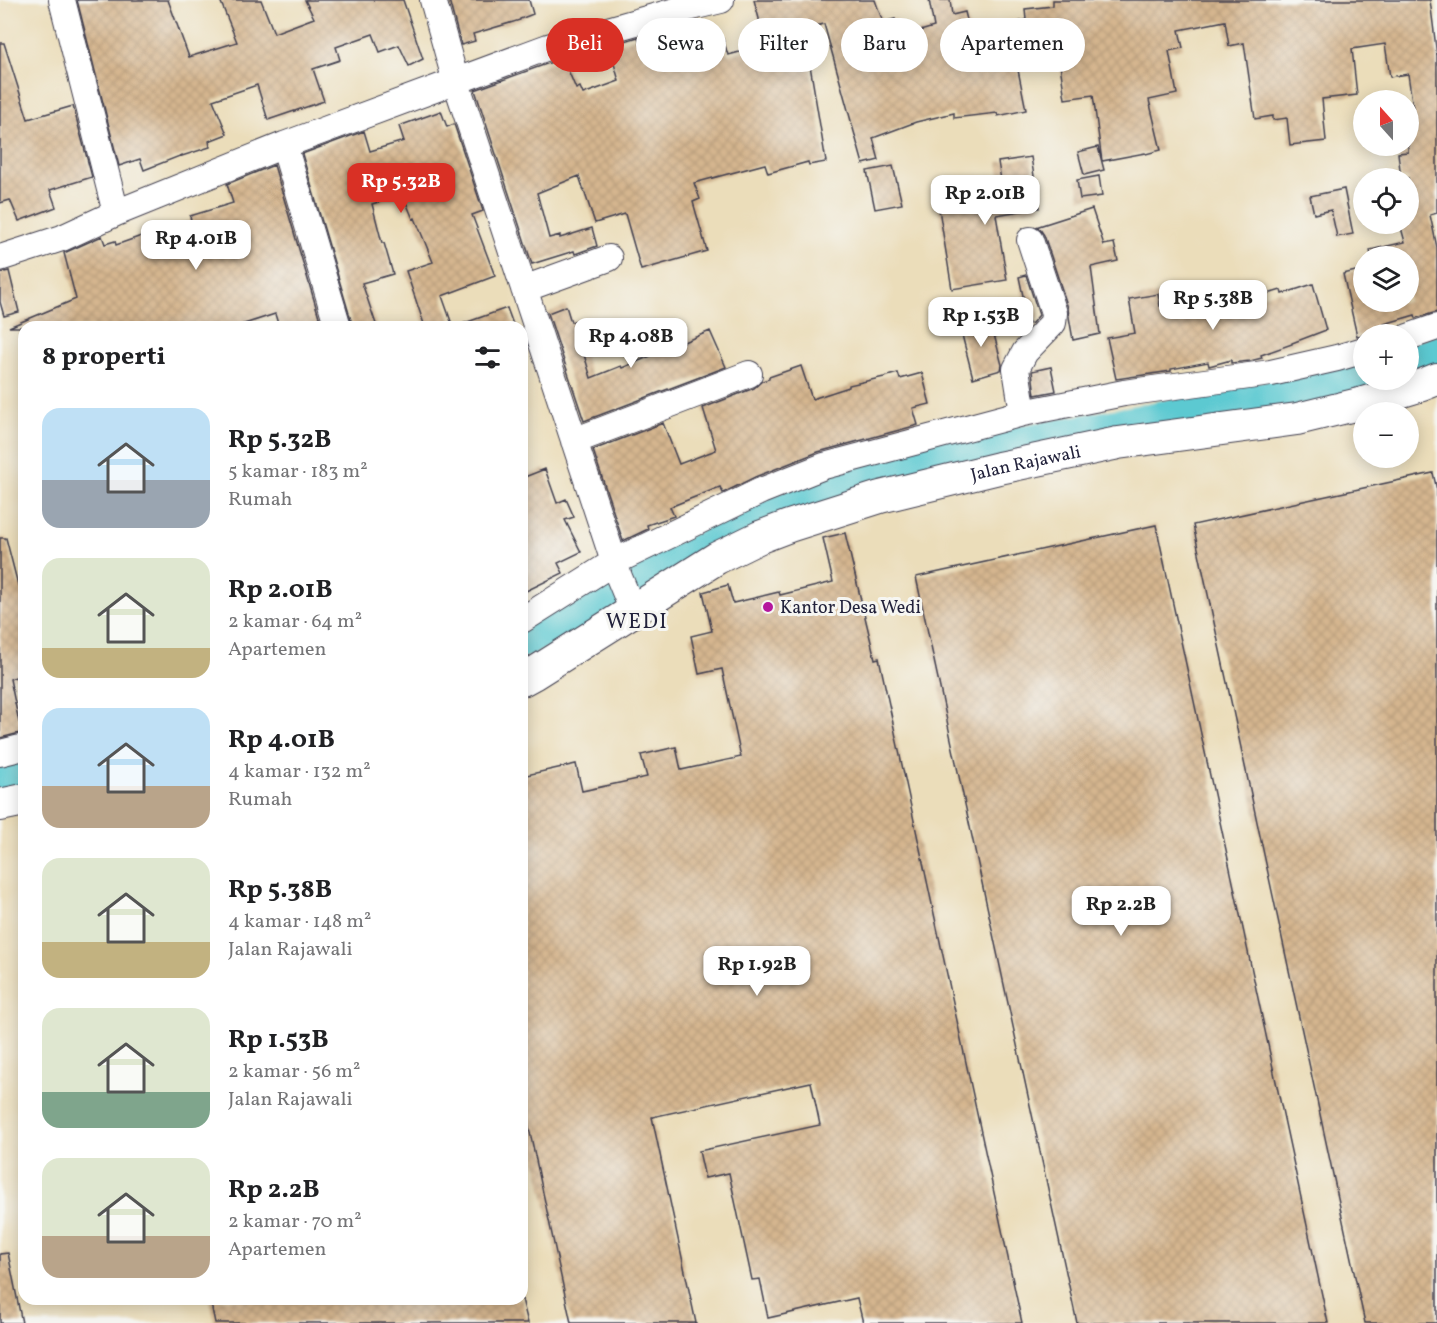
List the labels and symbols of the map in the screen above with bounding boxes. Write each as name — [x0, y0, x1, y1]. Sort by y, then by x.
north arrow — [1353, 90, 1419, 156]
pin: Rp 5.32B — [339, 163, 463, 214]
pin: Rp 2.01B — [923, 175, 1047, 226]
pin: Rp 4.01B — [134, 220, 258, 271]
pin: Rp 5.38B — [1151, 280, 1275, 331]
pin: Rp 1.53B — [919, 297, 1043, 348]
pin: Rp 4.08B — [569, 318, 693, 369]
street label: Jalan Rajawali — [968, 440, 1083, 488]
place label: Kantor Desa Wedi — [780, 596, 921, 621]
marker: Kantor Desa Wedi — [761, 600, 775, 614]
district label: WEDI — [606, 608, 668, 637]
pin: Rp 2.2B — [1066, 886, 1176, 937]
pin: Rp 1.92B — [695, 946, 819, 997]

